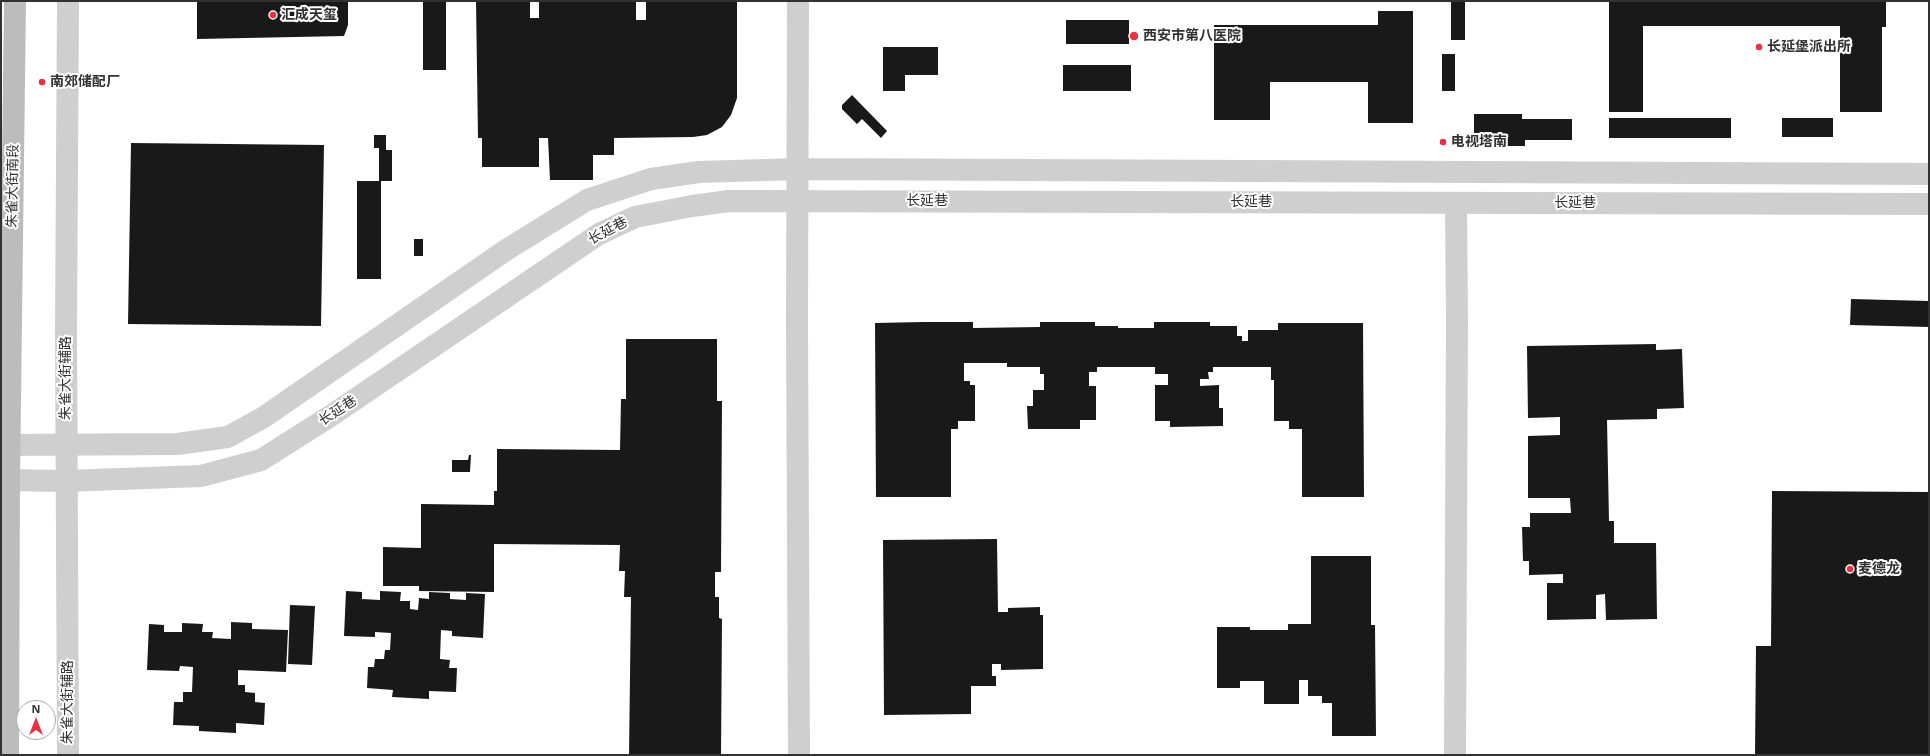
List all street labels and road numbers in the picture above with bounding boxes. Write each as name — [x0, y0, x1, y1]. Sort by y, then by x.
street label: 朱雀大街南段 — [4, 144, 22, 228]
street label: 长延巷 — [906, 193, 948, 209]
street label: 长延巷 — [1230, 194, 1272, 210]
street label: 长延巷 — [1554, 195, 1596, 211]
street label: 长延巷 — [586, 214, 630, 248]
street label: 朱雀大街辅路 — [58, 336, 74, 420]
street label: 长延巷 — [316, 393, 360, 429]
street label: 朱雀大街辅路 — [60, 660, 76, 744]

